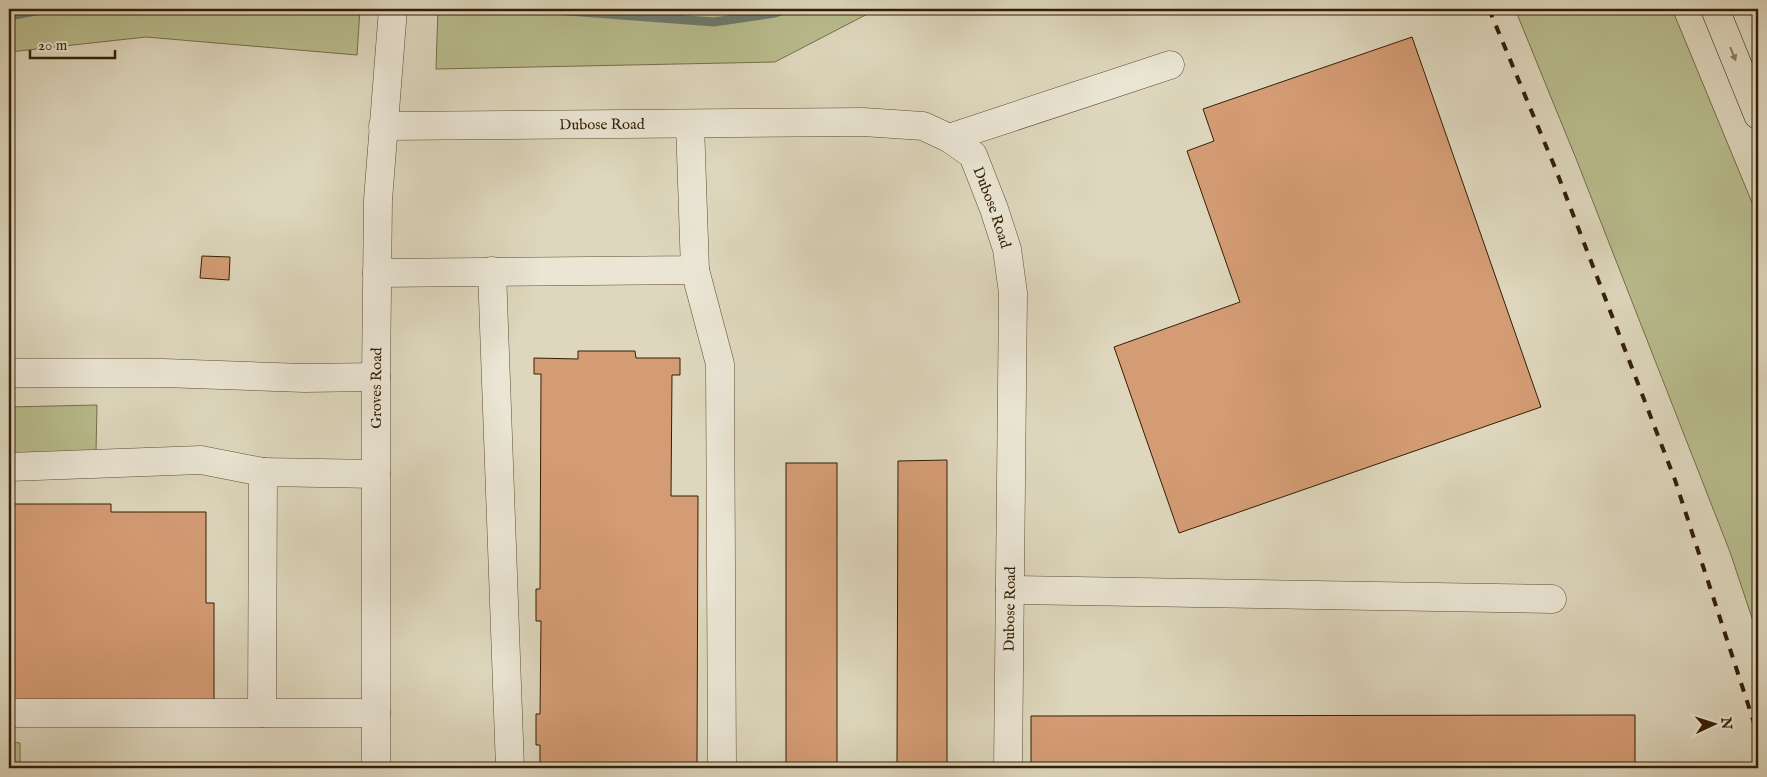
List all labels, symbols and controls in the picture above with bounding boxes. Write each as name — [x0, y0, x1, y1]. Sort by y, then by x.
scale bar — [30, 28, 115, 60]
text: 20 m — [38, 36, 68, 55]
one-way arrow — [1730, 47, 1738, 61]
street label: Dubose Road — [559, 114, 646, 134]
street label: Dubose Road — [969, 164, 1016, 251]
street label: Groves Road — [366, 346, 386, 429]
street label: Dubose Road — [1000, 565, 1020, 652]
north arrow — [1690, 700, 1740, 750]
text: N — [1717, 715, 1735, 730]

